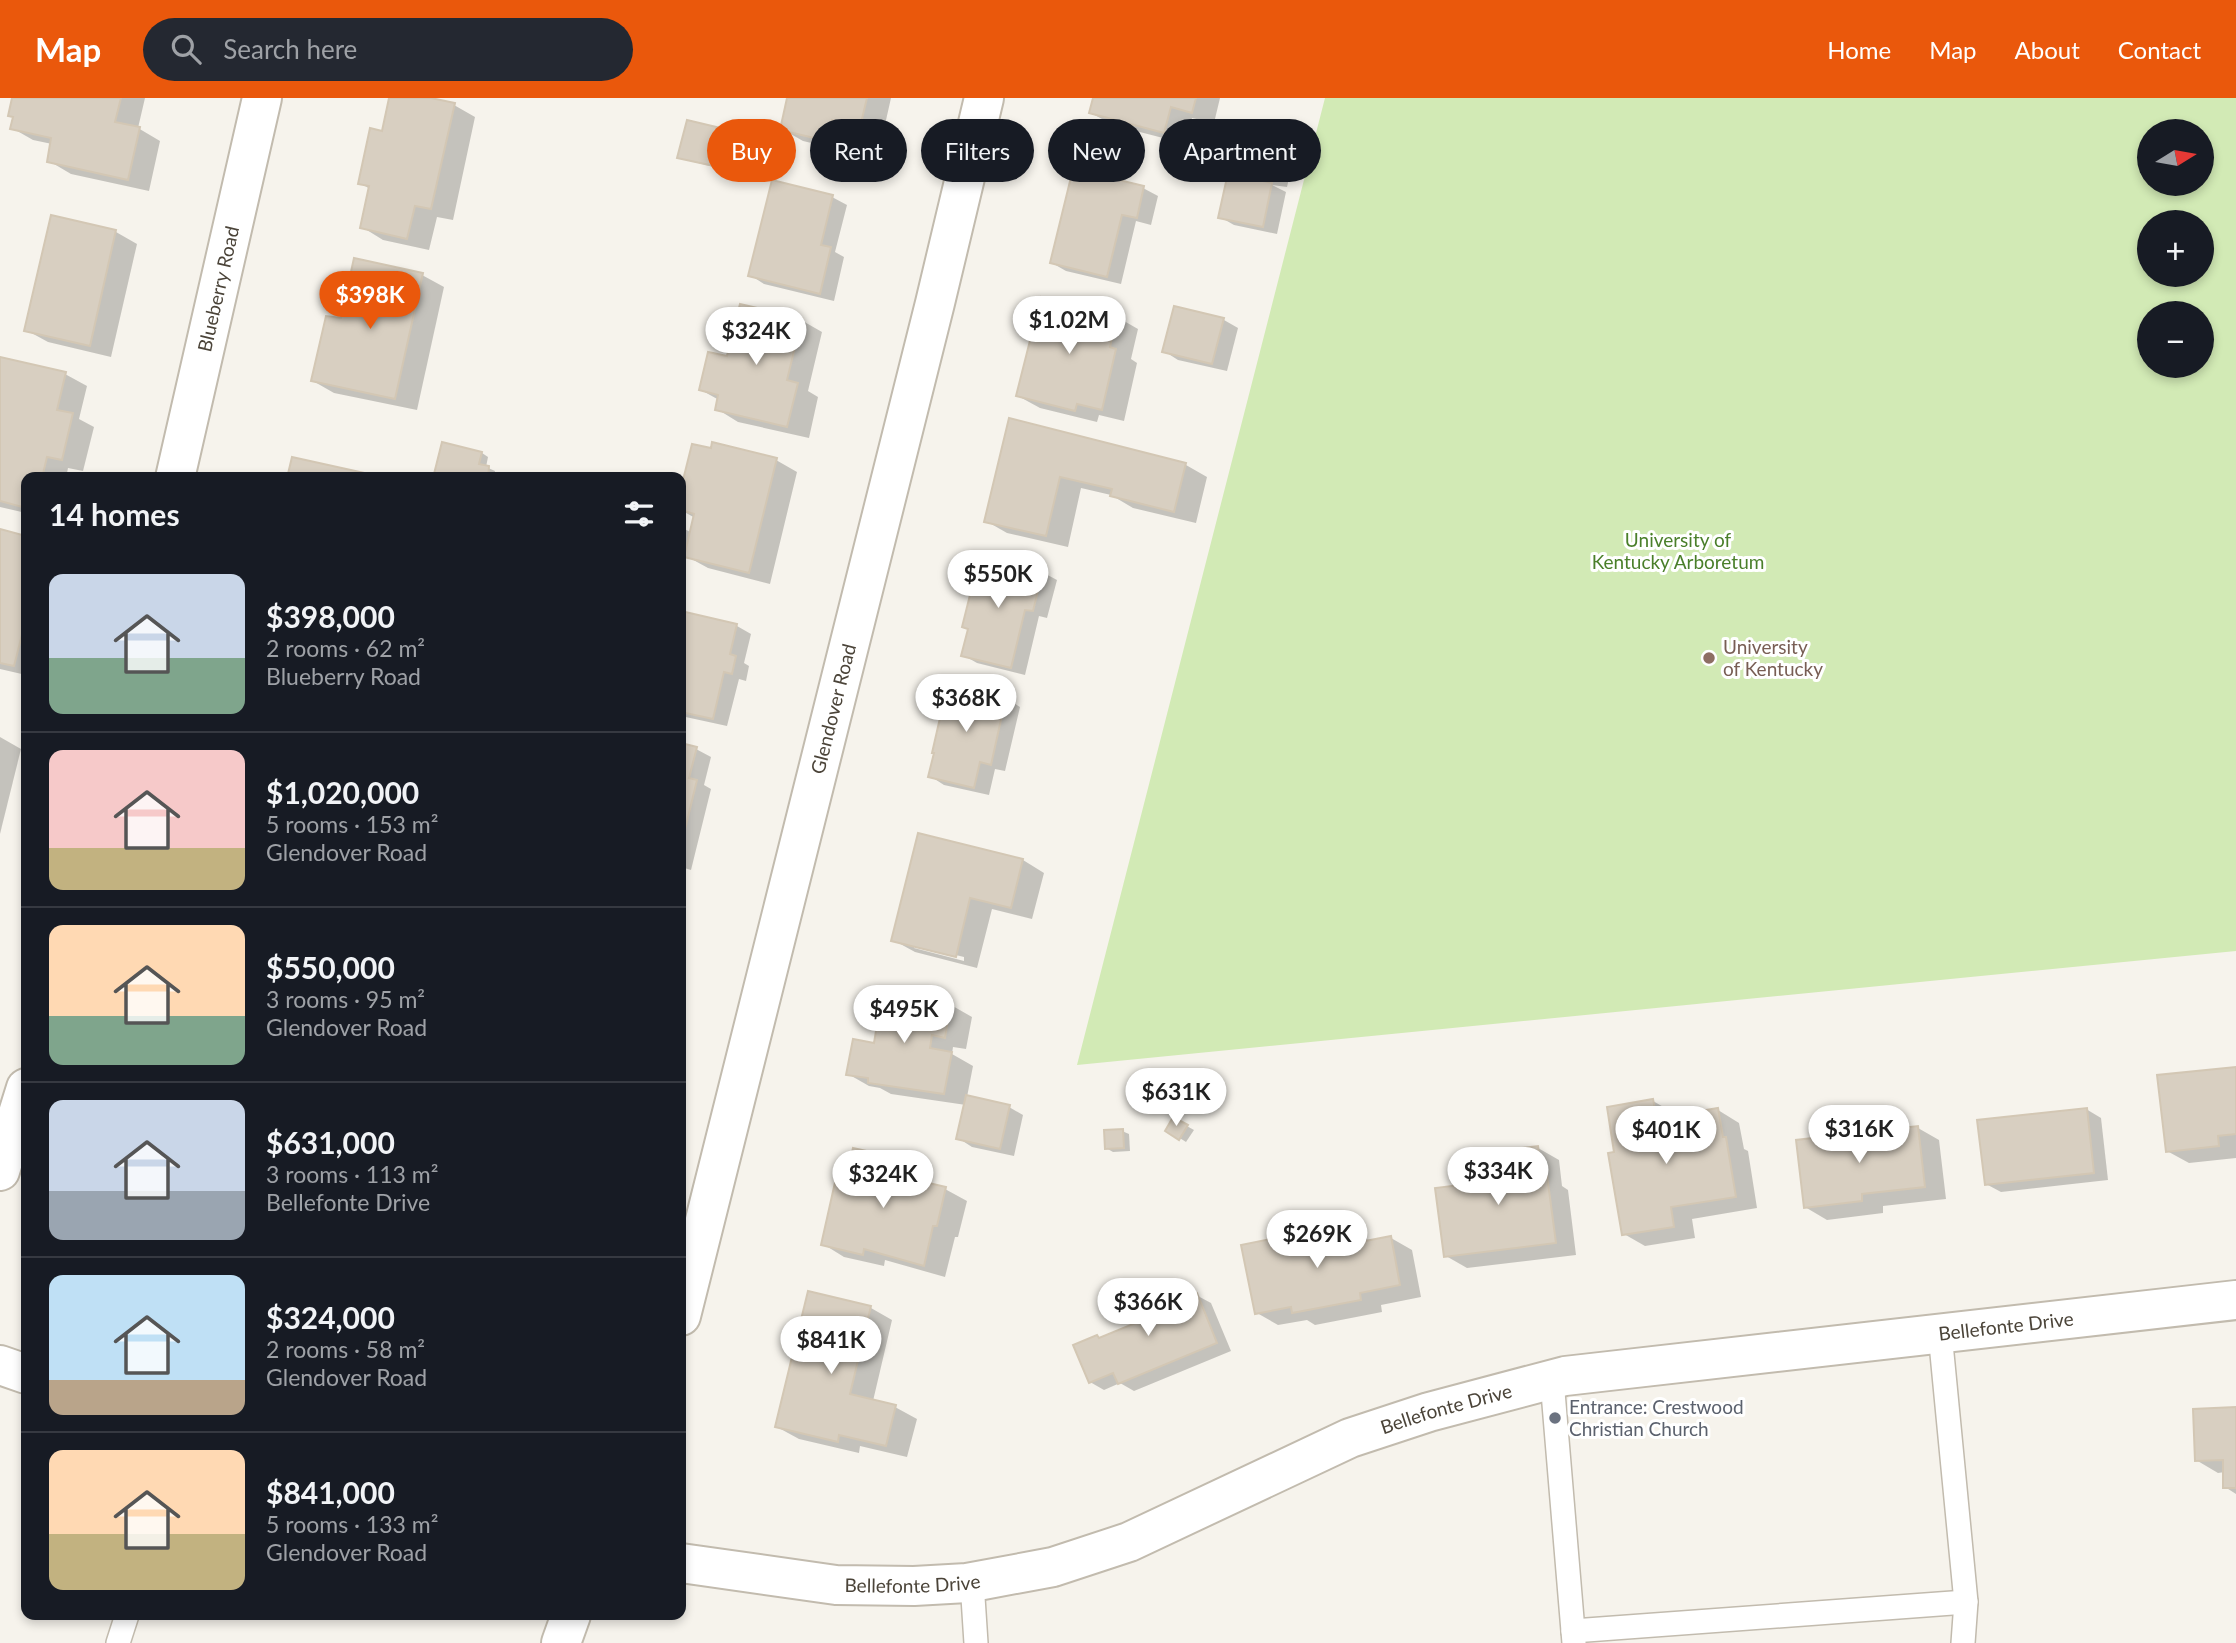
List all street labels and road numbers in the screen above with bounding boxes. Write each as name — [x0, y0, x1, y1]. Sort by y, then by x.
street label: Blueberry Road — [192, 224, 243, 354]
street label: Glendover Road — [805, 641, 860, 776]
street label: Bellefonte Drive — [1937, 1306, 2075, 1345]
street label: Bellefonte Drive — [1377, 1379, 1514, 1438]
street label: Bellefonte Drive — [844, 1569, 982, 1597]

